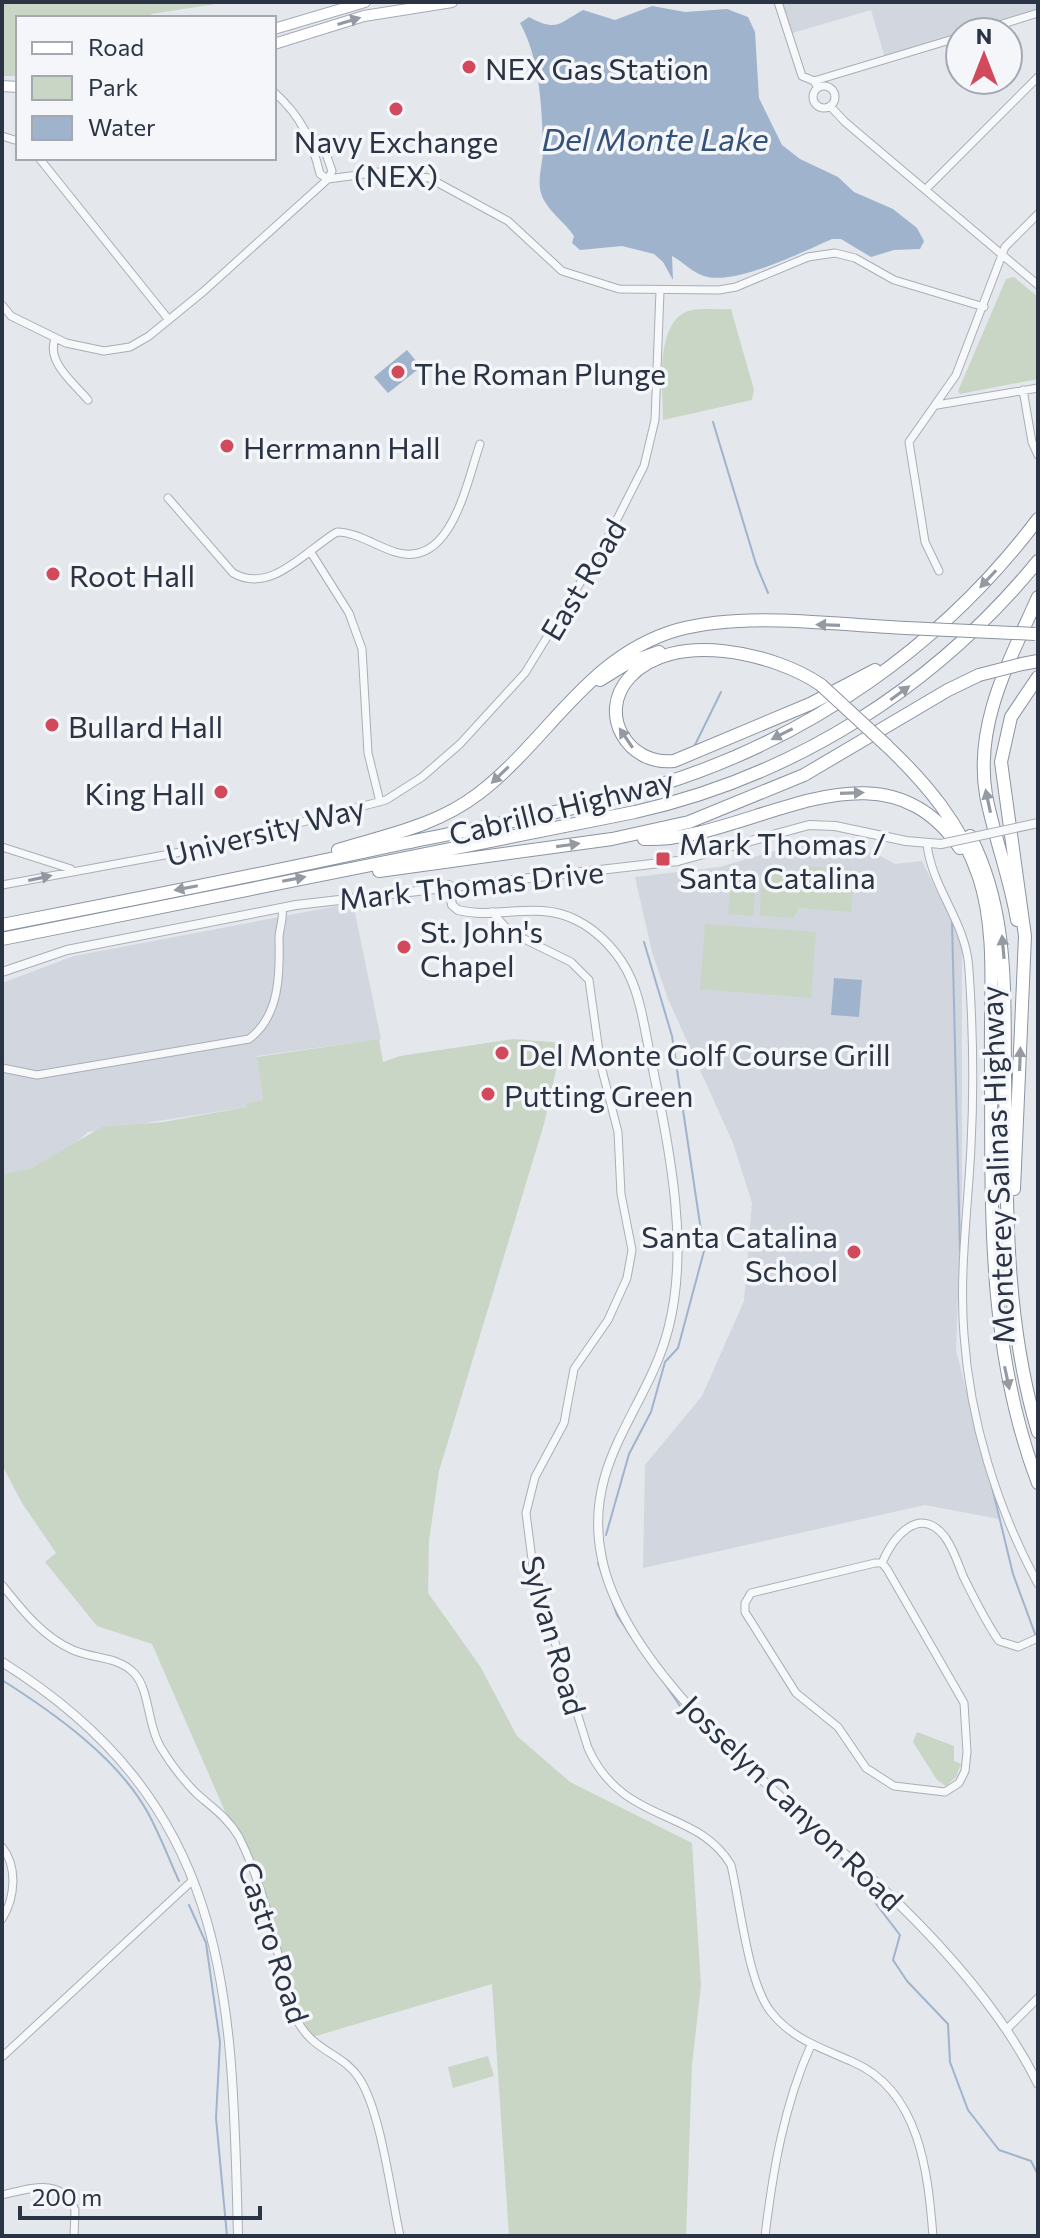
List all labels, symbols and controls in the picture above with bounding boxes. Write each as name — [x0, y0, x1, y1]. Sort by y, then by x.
one-way arrow — [337, 14, 361, 27]
legend — [16, 16, 276, 160]
north arrow — [944, 16, 1024, 96]
text: N — [976, 22, 992, 49]
text: Road — [88, 32, 144, 61]
place label: NEX Gas Station — [485, 49, 709, 86]
marker: NEX Gas Station — [460, 58, 478, 76]
text: Park — [88, 72, 138, 101]
marker: Navy Exchange (NEX) — [387, 100, 405, 118]
text: Water — [88, 112, 156, 141]
water label: Del Monte Lake — [541, 118, 769, 158]
place label: Navy Exchange (NEX) — [294, 122, 498, 193]
place label: The Roman Plunge — [414, 354, 666, 391]
marker: The Roman Plunge — [389, 363, 407, 381]
place label: Herrmann Hall — [243, 428, 441, 465]
marker: Herrmann Hall — [218, 437, 236, 455]
street label: East Road — [531, 512, 633, 646]
place label: Root Hall — [69, 556, 195, 593]
marker: Root Hall — [44, 565, 62, 583]
one-way arrow — [980, 569, 998, 588]
one-way arrow — [815, 618, 840, 631]
one-way arrow — [889, 685, 910, 701]
place label: Bullard Hall — [68, 707, 223, 744]
marker: Bullard Hall — [43, 716, 61, 734]
one-way arrow — [771, 727, 793, 741]
one-way arrow — [619, 728, 634, 749]
street label: Cabrillo Highway — [445, 760, 677, 852]
one-way arrow — [491, 765, 510, 784]
place label: King Hall — [85, 774, 205, 811]
marker: King Hall — [212, 783, 230, 801]
one-way arrow — [840, 786, 865, 799]
street label: University Way — [162, 787, 368, 873]
one-way arrow — [981, 788, 994, 813]
place label: Mark Thomas / Santa Catalina — [679, 824, 886, 895]
one-way arrow — [556, 838, 581, 851]
marker: Mark Thomas / Santa Catalina — [654, 850, 672, 868]
street label: Mark Thomas Drive — [337, 852, 605, 916]
one-way arrow — [27, 871, 52, 884]
one-way arrow — [281, 873, 306, 885]
one-way arrow — [173, 882, 198, 895]
place label: St. John's Chapel — [420, 912, 543, 983]
one-way arrow — [996, 934, 1009, 959]
marker: St. John's Chapel — [395, 938, 413, 956]
street label: Monterey Salinas Highway — [971, 985, 1021, 1345]
place label: Del Monte Golf Course Grill — [518, 1035, 891, 1072]
marker: Del Monte Golf Course Grill — [493, 1044, 511, 1062]
one-way arrow — [1014, 1046, 1027, 1071]
place label: Putting Green — [504, 1076, 693, 1113]
marker: Putting Green — [479, 1085, 497, 1103]
place label: Santa Catalina School — [641, 1217, 838, 1288]
marker: Santa Catalina School — [845, 1243, 863, 1261]
one-way arrow — [1001, 1366, 1014, 1391]
street label: Sylvan Road — [515, 1551, 595, 1719]
street label: Josselyn Canyon Road — [674, 1686, 912, 1918]
street label: Castro Road — [232, 1857, 318, 2027]
scale bar — [20, 2170, 260, 2220]
text: 200 m — [32, 2182, 102, 2211]

